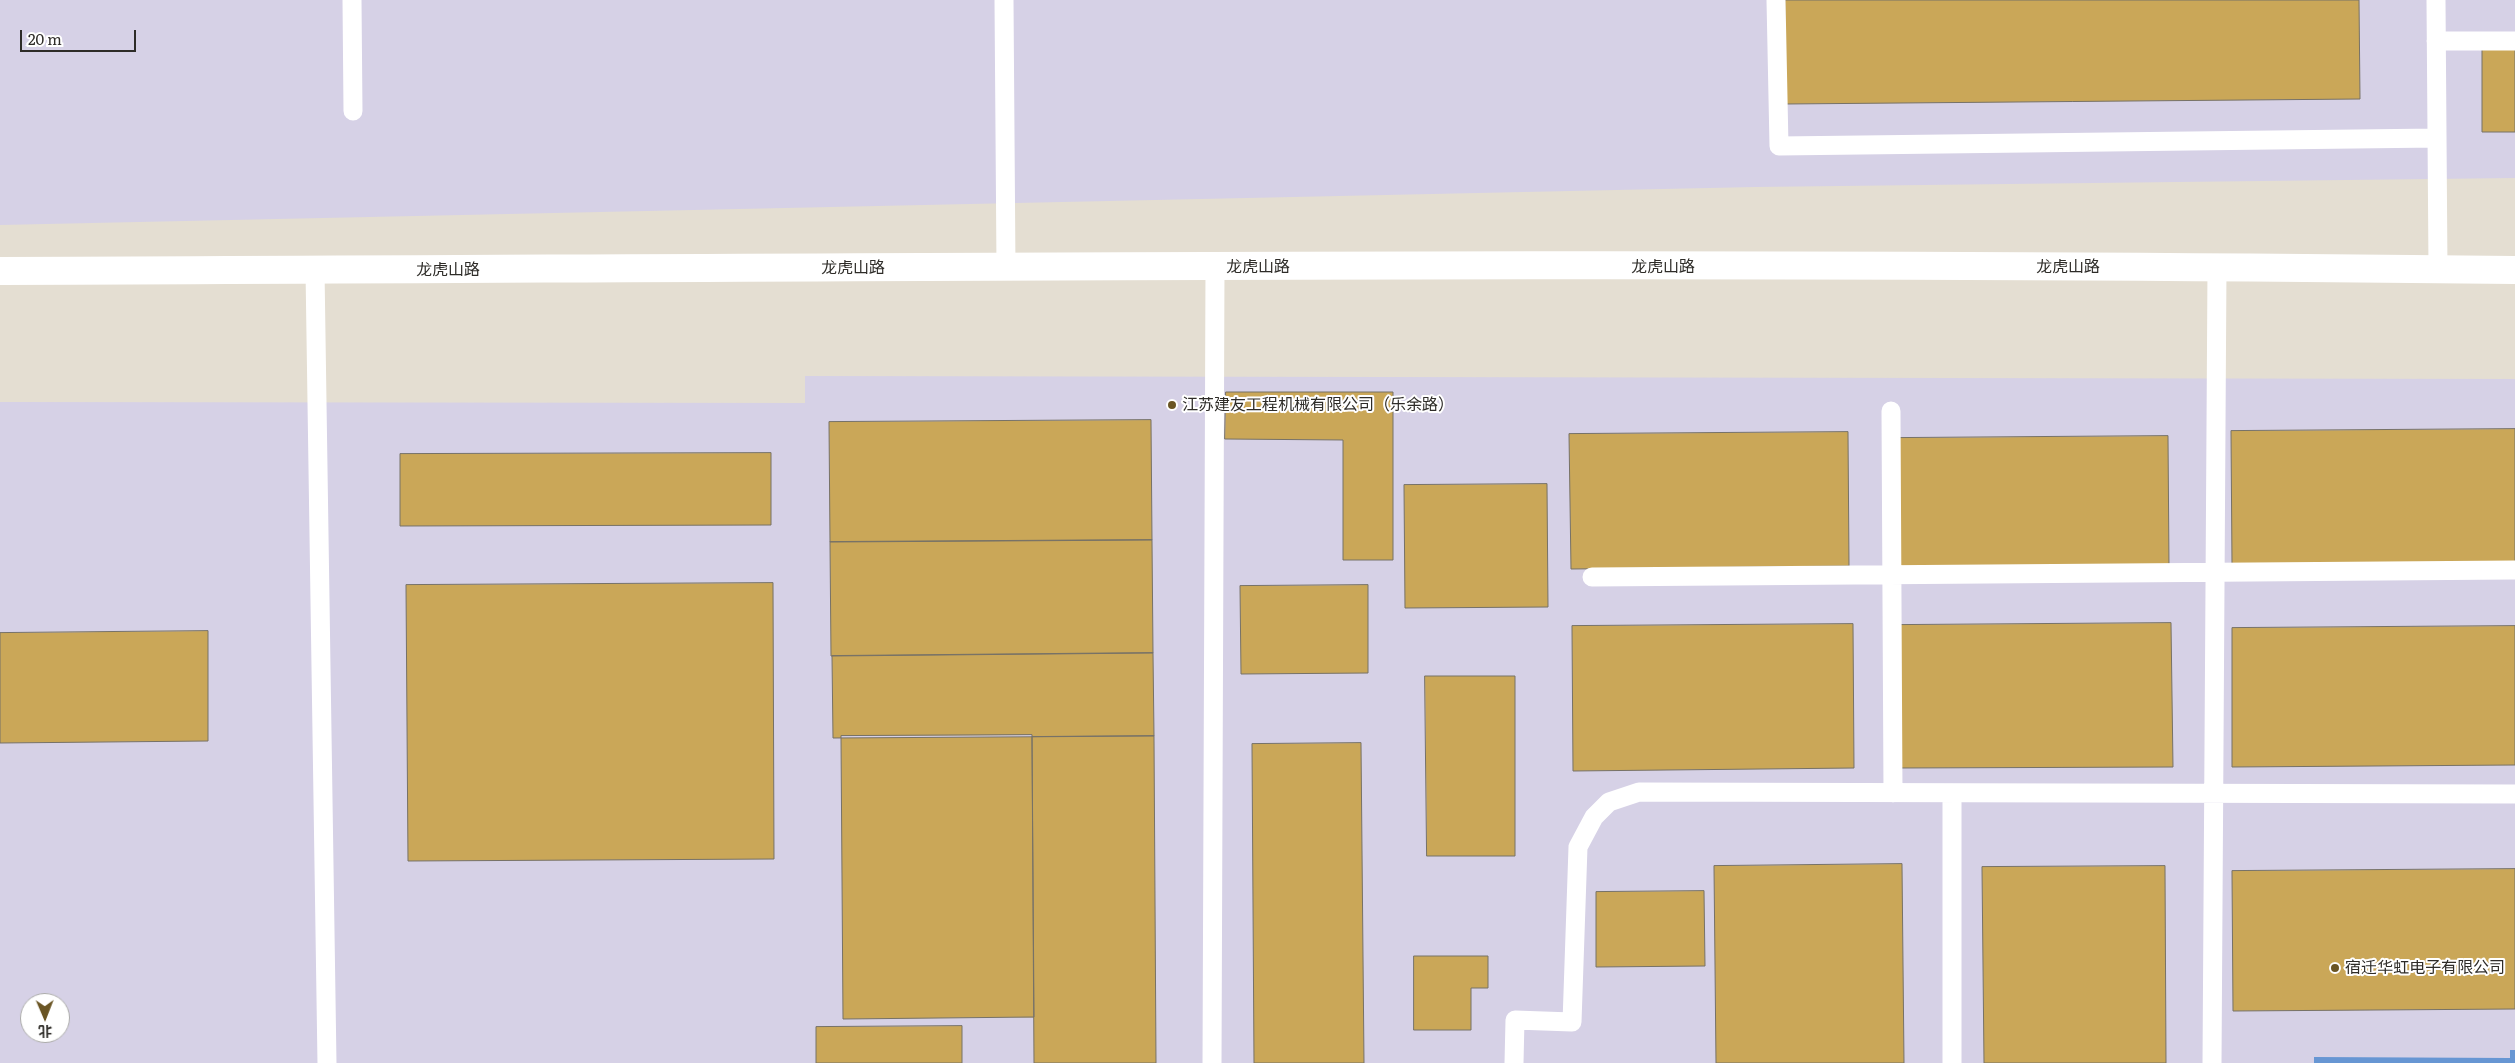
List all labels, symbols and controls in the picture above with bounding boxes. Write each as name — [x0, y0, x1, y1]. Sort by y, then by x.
scale bar — [22, 20, 139, 52]
text: 20 m — [28, 27, 62, 50]
street label: 龙虎山路 — [1226, 257, 1290, 277]
street label: 龙虎山路 — [1631, 257, 1695, 277]
street label: 龙虎山路 — [2036, 257, 2100, 277]
street label: 龙虎山路 — [821, 258, 885, 278]
street label: 龙虎山路 — [416, 260, 480, 280]
place label: 江苏建友工程机械有限公司（乐余路） — [1182, 395, 1454, 415]
marker: 江苏建友工程机械有限公司（乐余路） — [1166, 399, 1178, 411]
place label: 宿迁华虹电子有限公司 — [2345, 958, 2505, 978]
marker: 宿迁华虹电子有限公司 — [2329, 962, 2341, 974]
north arrow — [20, 993, 70, 1043]
text: 北 — [38, 1022, 52, 1042]

